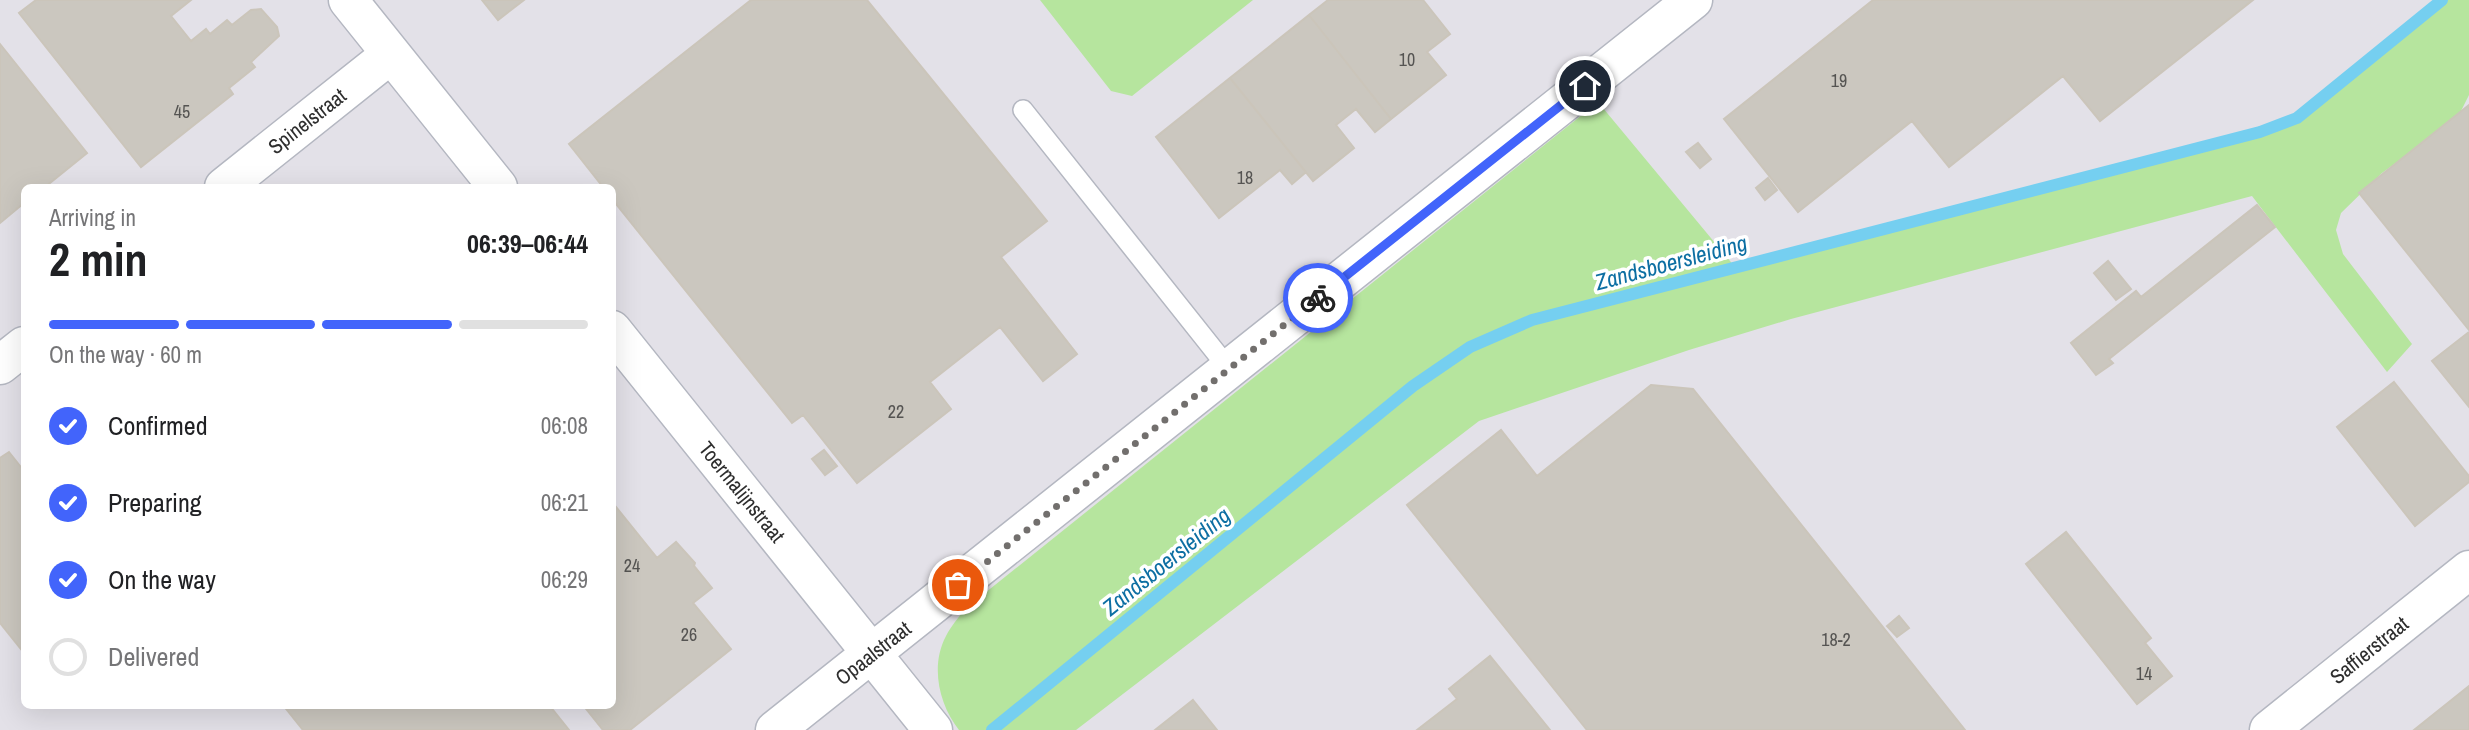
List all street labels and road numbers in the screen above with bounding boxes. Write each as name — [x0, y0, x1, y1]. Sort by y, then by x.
street label: Spinelstraat — [262, 81, 352, 161]
street label: Toermalijnstraat — [692, 435, 792, 549]
street label: Saffierstraat — [2324, 609, 2415, 691]
street label: Opaalstraat — [829, 614, 917, 692]

